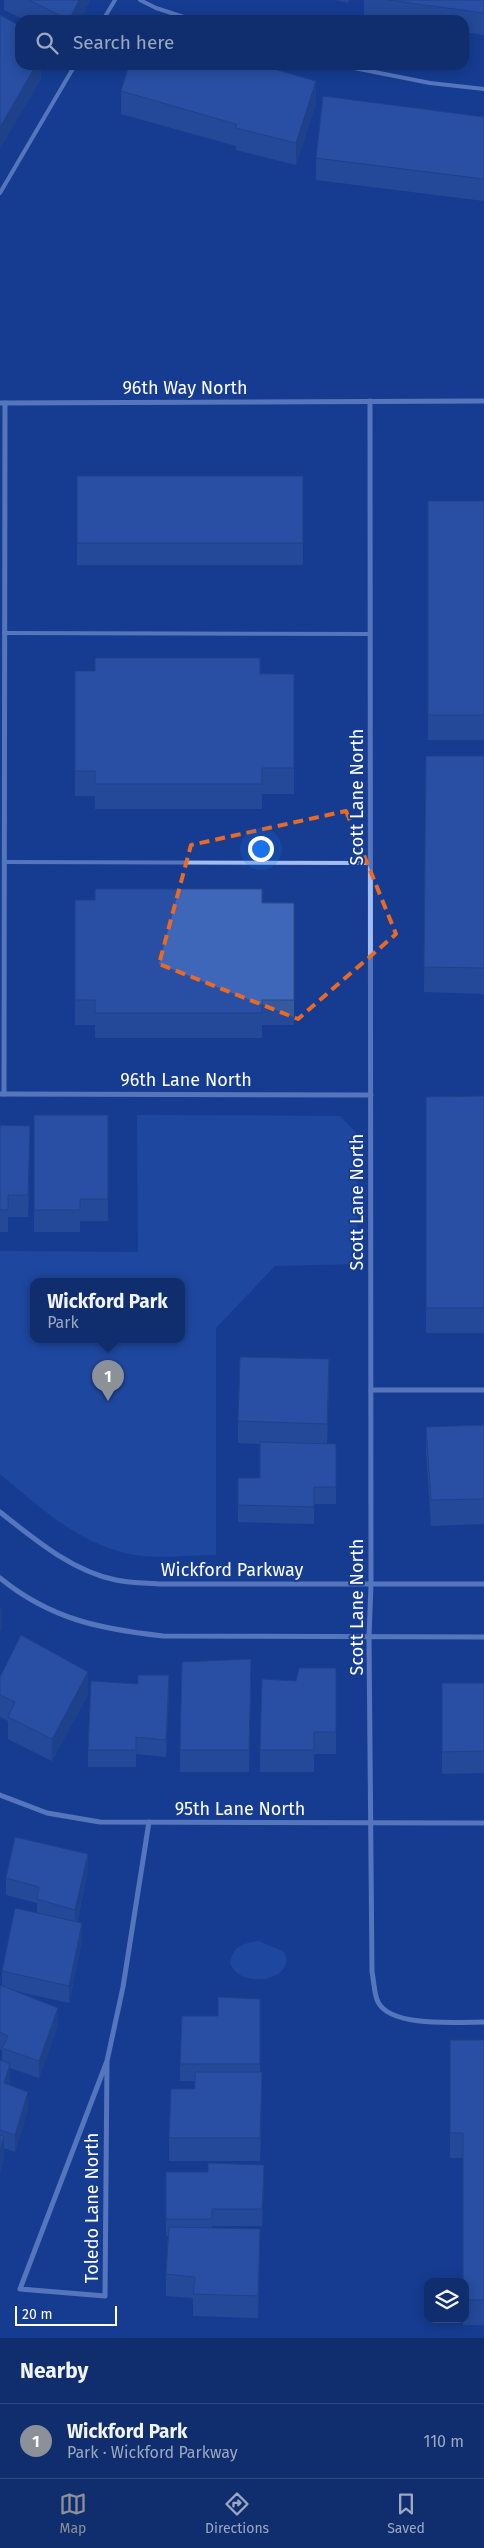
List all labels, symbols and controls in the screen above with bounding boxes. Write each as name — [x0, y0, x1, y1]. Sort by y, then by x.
search box — [15, 15, 469, 70]
icon: search — [33, 29, 61, 57]
text: Search here — [73, 31, 174, 54]
street label: 96th Way North — [122, 377, 248, 399]
street label: Scott Lane North — [346, 729, 368, 865]
your location — [248, 836, 274, 862]
street label: 96th Lane North — [120, 1069, 252, 1091]
street label: Scott Lane North — [346, 1134, 368, 1270]
popup — [30, 1278, 185, 1343]
text: Wickford Park — [47, 1290, 168, 1313]
text: Park — [47, 1313, 79, 1332]
pin: 1 — [92, 1360, 124, 1401]
street label: Scott Lane North — [346, 1539, 368, 1675]
street label: Wickford Parkway — [161, 1559, 303, 1581]
street label: 95th Lane North — [175, 1798, 305, 1820]
street label: Toledo Lane North — [81, 2133, 103, 2283]
map controls — [424, 2278, 469, 2323]
button: layers — [424, 2278, 469, 2323]
scale bar — [15, 2303, 118, 2326]
text: 20 m — [22, 2306, 52, 2323]
text: Nearby — [20, 2358, 88, 2384]
text: Wickford Park — [67, 2420, 188, 2443]
text: 1 — [32, 2432, 40, 2451]
text: 110 m — [423, 2432, 464, 2451]
text: Park · Wickford Parkway — [67, 2443, 238, 2462]
tab: Map — [59, 2490, 87, 2537]
tab: Directions — [205, 2490, 269, 2537]
tab: Saved — [387, 2490, 425, 2537]

